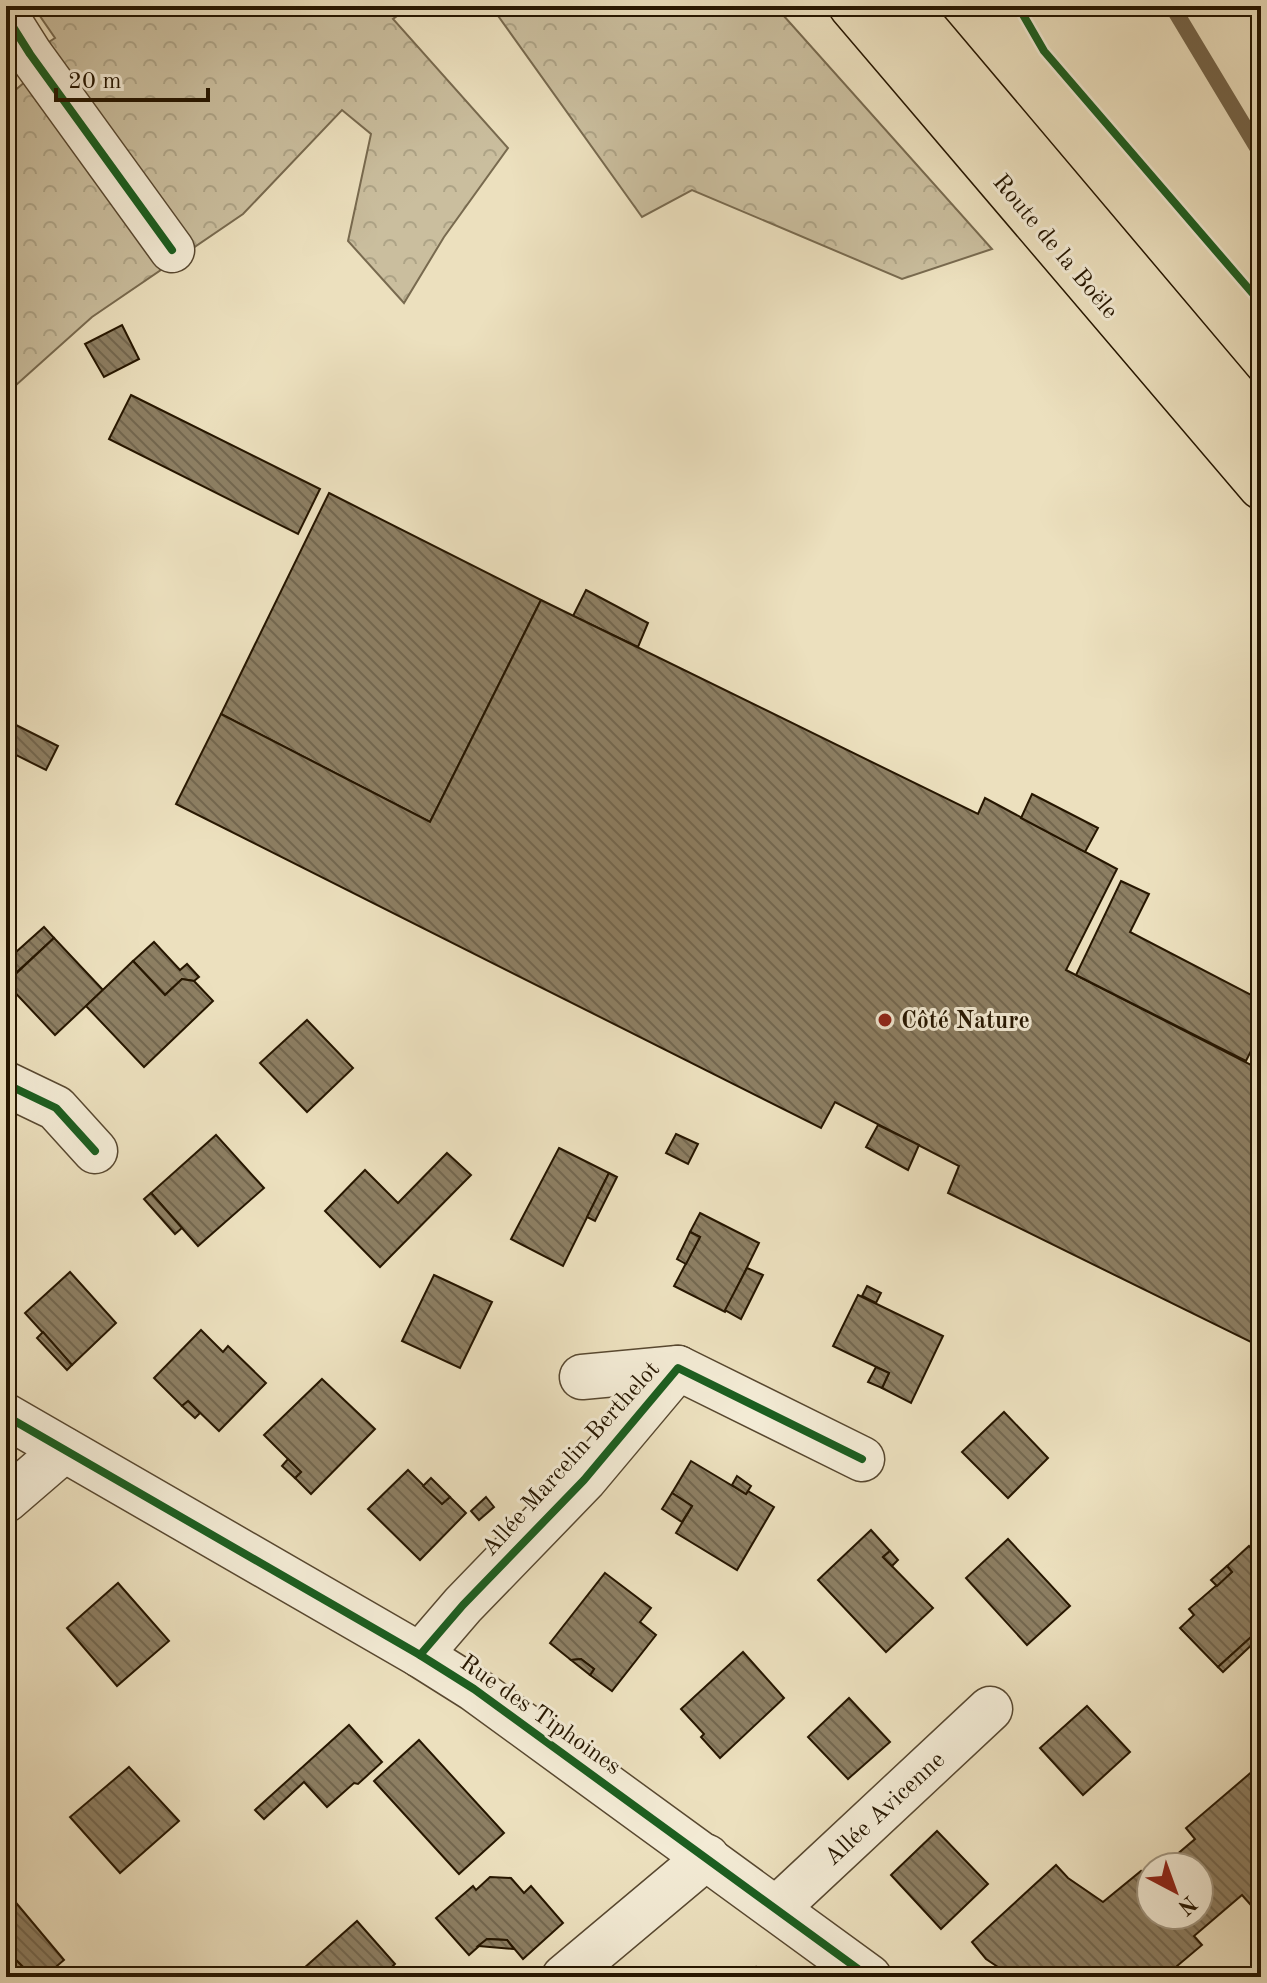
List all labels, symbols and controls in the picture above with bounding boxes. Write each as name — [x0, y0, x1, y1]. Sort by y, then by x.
scale bar — [56, 52, 208, 102]
text: 20 m — [68, 70, 122, 94]
street label: Route de la Boële — [987, 170, 1122, 324]
place label: Côté Nature — [901, 1010, 1030, 1034]
marker: Côté Nature — [876, 1011, 894, 1029]
street label: Allée Marcelin Berthelot — [478, 1357, 665, 1561]
street label: Rue des Tiphoines — [455, 1651, 625, 1780]
street label: Allée Avicenne — [821, 1748, 950, 1871]
north arrow — [1135, 1851, 1215, 1931]
text: N — [1173, 1891, 1200, 1919]

